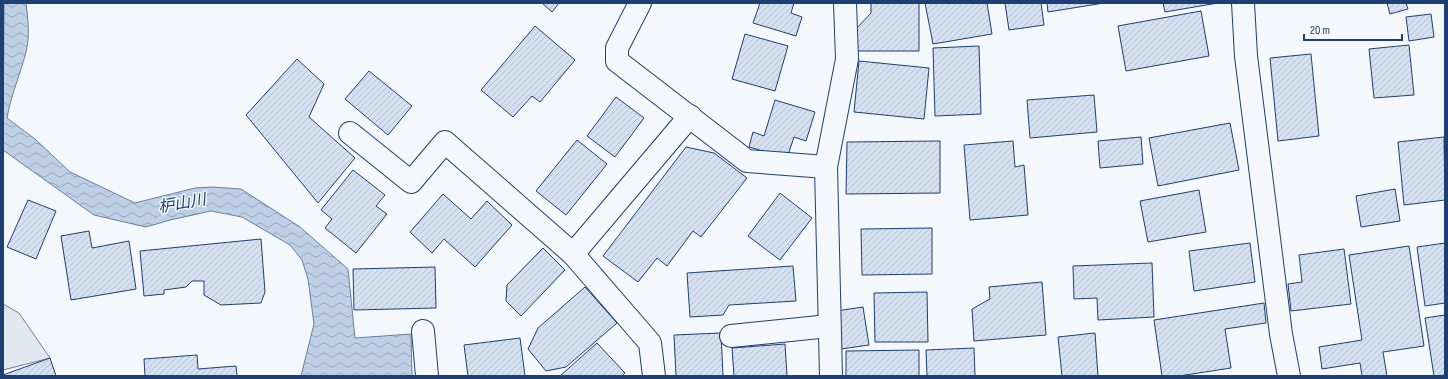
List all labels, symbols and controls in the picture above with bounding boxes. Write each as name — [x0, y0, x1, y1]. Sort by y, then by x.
scale bar — [1304, 16, 1402, 42]
text: 20 m — [1310, 23, 1330, 38]
water label: 枦山川 — [157, 190, 209, 218]

